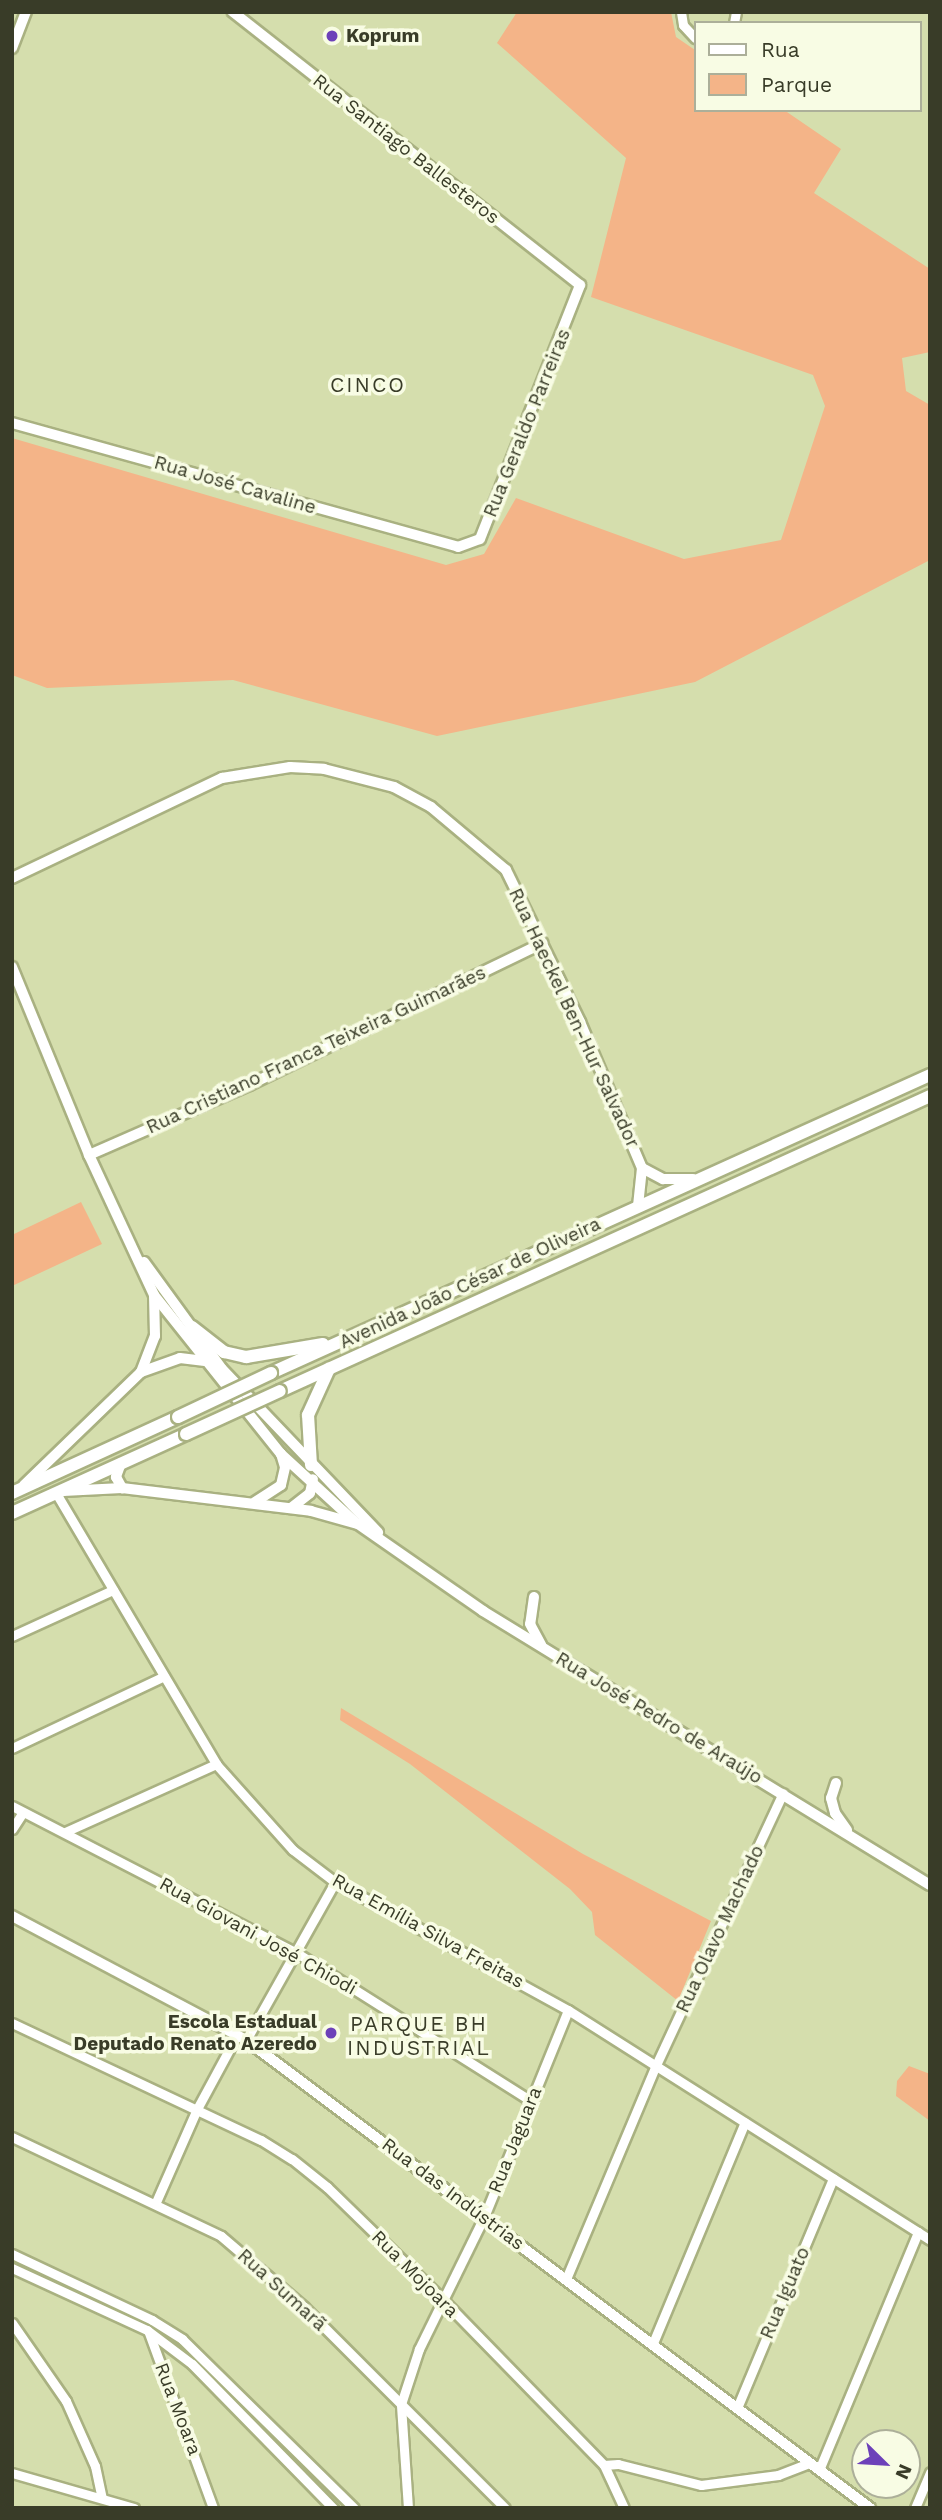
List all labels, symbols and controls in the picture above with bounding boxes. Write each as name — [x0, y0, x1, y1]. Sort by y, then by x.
legend — [694, 21, 921, 112]
place label: Koprum — [346, 25, 419, 47]
marker: Koprum — [324, 28, 340, 44]
text: Rua — [761, 37, 800, 62]
street label: Rua Santiago Ballesteros — [308, 69, 504, 229]
text: Parque — [761, 72, 832, 97]
street label: Rua Geraldo Parreiras — [479, 325, 575, 521]
district label: CINCO — [331, 372, 405, 398]
street label: Rua José Cavaline — [151, 451, 319, 519]
street label: Rua Haeckel Ben-Hur Salvador — [503, 884, 645, 1152]
street label: Rua Cristiano Franca Teixeira Guimarães — [142, 961, 490, 1139]
street label: Avenida João César de Oliveira — [335, 1212, 605, 1354]
street label: Rua José Pedro de Araújo — [551, 1647, 767, 1789]
street label: Rua Olavo Machado — [671, 1841, 769, 2017]
street label: Rua Emília Silva Freitas — [327, 1868, 529, 1994]
street label: Rua Giovani José Chiodi — [155, 1872, 361, 2000]
place label: Escola Estadual Deputado Renato Azeredo — [73, 2011, 317, 2055]
district label: PARQUE BH INDUSTRIAL — [348, 2011, 490, 2061]
marker: Escola Estadual Deputado Renato Azeredo — [323, 2025, 339, 2041]
street label: Rua Jaguara — [483, 2083, 547, 2197]
street label: Rua das Indústrias — [377, 2133, 529, 2255]
street label: Rua Mojoara — [367, 2226, 463, 2322]
street label: Rua Iguato — [755, 2243, 815, 2343]
street label: Rua Sumarã — [233, 2244, 331, 2336]
street label: Rua Moara — [150, 2359, 206, 2459]
north arrow — [851, 2429, 921, 2499]
text: N — [890, 2461, 917, 2483]

